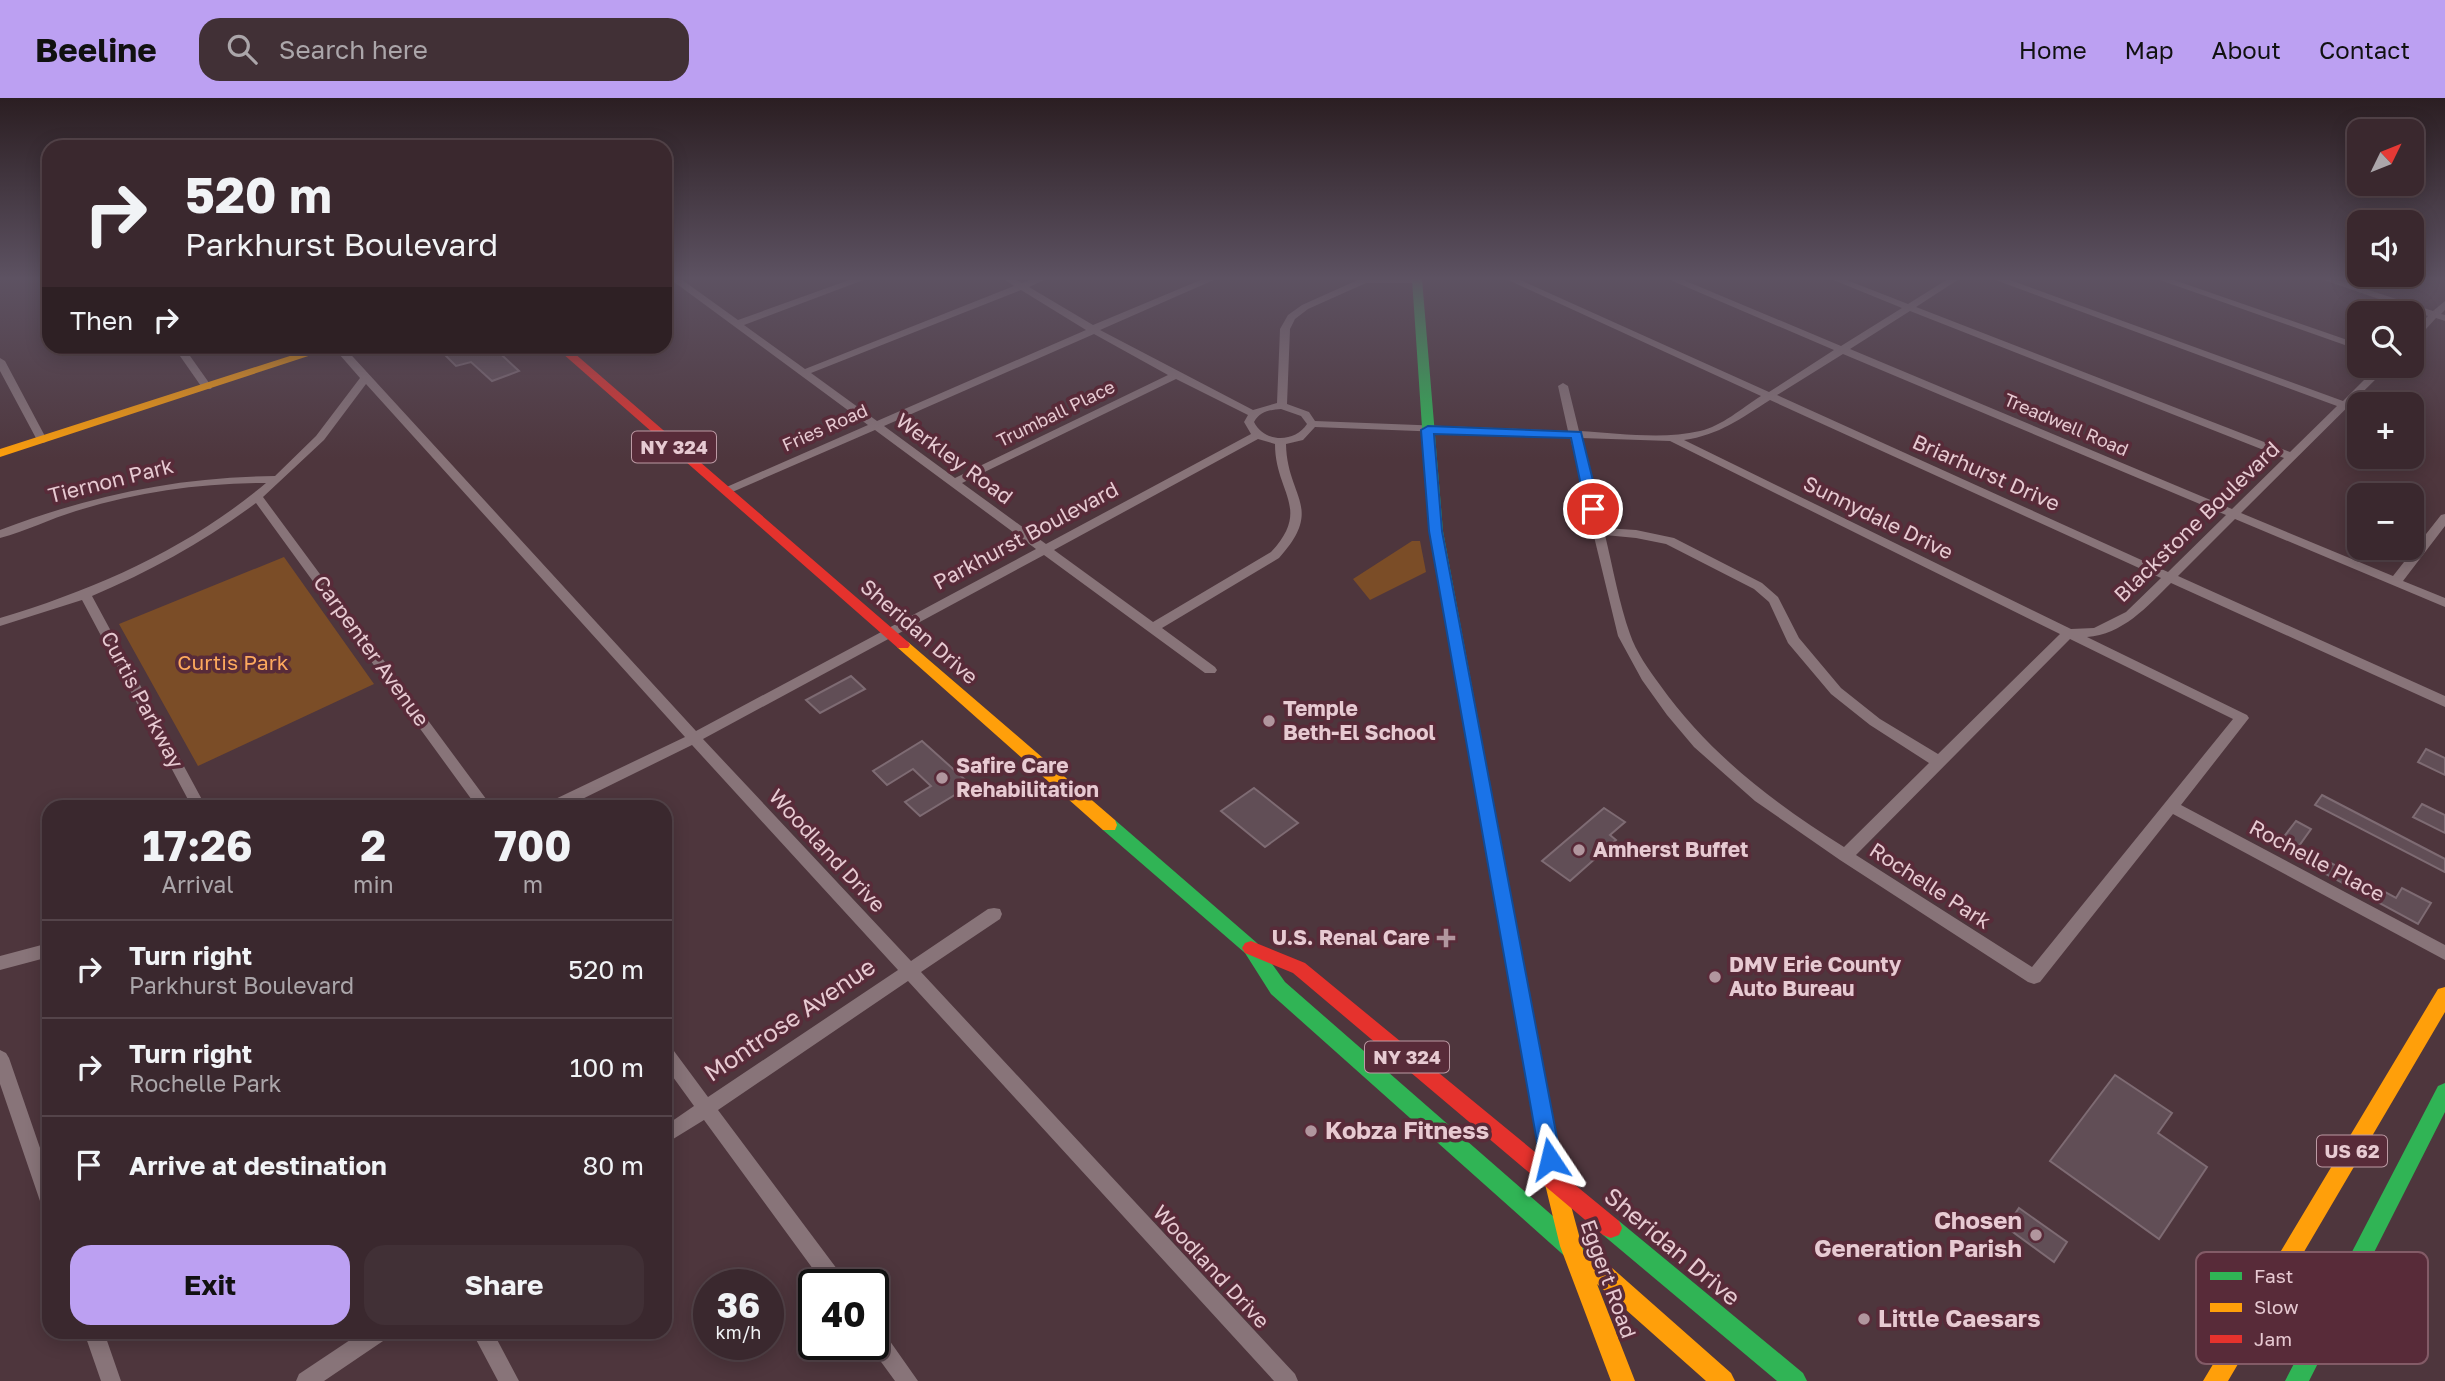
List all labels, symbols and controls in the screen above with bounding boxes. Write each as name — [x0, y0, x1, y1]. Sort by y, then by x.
search box — [199, 18, 689, 81]
text: Beeline — [35, 30, 157, 69]
icon: search — [223, 30, 261, 68]
text: Search here — [279, 34, 428, 65]
text: Home — [2019, 35, 2087, 64]
text: Map — [2125, 35, 2174, 64]
text: About — [2212, 35, 2281, 64]
text: Contact — [2319, 35, 2410, 64]
north arrow — [2347, 119, 2424, 196]
map controls — [2347, 119, 2424, 560]
text: 520 m — [185, 165, 332, 224]
icon: right — [70, 168, 161, 259]
button: sound — [2347, 210, 2424, 287]
text: Parkhurst Boulevard — [185, 225, 498, 263]
icon: right — [147, 301, 185, 339]
button: search — [2347, 301, 2424, 378]
text: Then — [70, 305, 133, 336]
street label: Trumball Place — [993, 375, 1118, 451]
street label: Treadwell Road — [2001, 388, 2132, 460]
button: + — [2347, 392, 2424, 469]
street label: Fries Road — [778, 399, 871, 456]
street label: Werkley Road — [891, 407, 1018, 509]
street label: Briarhurst Drive — [1909, 428, 2064, 516]
road number: NY 324 — [632, 432, 716, 462]
street label: Blackstone Boulevard — [2108, 436, 2284, 607]
street label: Tiernon Park — [45, 452, 176, 508]
street label: Sunnydale Drive — [1799, 470, 1958, 565]
street label: Parkhurst Boulevard — [929, 475, 1122, 595]
pin — [1563, 479, 1623, 539]
button: − — [2347, 483, 2424, 560]
icon: arrive — [1574, 490, 1612, 528]
street label: Carpenter Avenue — [308, 570, 435, 731]
street label: Sheridan Drive — [856, 573, 984, 689]
street label: Curtis Parkway — [96, 627, 190, 773]
park label: Curtis Park — [177, 649, 289, 675]
place label: Temple Beth-El School — [1283, 695, 1436, 745]
marker: Temple Beth-El School — [1261, 713, 1277, 729]
place label: Safire Care Rehabilitation — [956, 752, 1099, 802]
marker: Safire Care Rehabilitation — [934, 770, 950, 786]
street label: Woodland Drive — [764, 783, 892, 917]
street label: Rochelle Place — [2245, 813, 2390, 907]
text: 17:26 — [142, 820, 253, 870]
text: 2 — [361, 820, 386, 870]
text: 700 — [494, 820, 572, 870]
place label: Amherst Buffet — [1593, 836, 1749, 862]
street label: Rochelle Park — [1865, 836, 1996, 934]
marker: Amherst Buffet — [1571, 842, 1587, 858]
text: Arrival — [161, 870, 234, 898]
text: min — [353, 870, 394, 898]
text: m — [523, 870, 543, 898]
place label: U.S. Renal Care — [1272, 924, 1430, 950]
marker: U.S. Renal Care — [1436, 928, 1456, 948]
text: Turn right — [129, 940, 252, 971]
icon: right — [70, 950, 108, 988]
street label: Montrose Avenue — [698, 951, 880, 1087]
place label: DMV Erie County Auto Bureau — [1729, 951, 1902, 1001]
text: 520 m — [568, 954, 644, 985]
marker: DMV Erie County Auto Bureau — [1707, 969, 1723, 985]
text: Parkhurst Boulevard — [129, 971, 354, 999]
text: Turn right — [129, 1038, 252, 1069]
road number: NY 324 — [1365, 1042, 1449, 1072]
icon: right — [70, 1048, 108, 1086]
text: 100 m — [570, 1052, 644, 1083]
text: Rochelle Park — [129, 1069, 282, 1097]
place label: Kobza Fitness — [1325, 1115, 1489, 1144]
position arrow — [1513, 1122, 1587, 1196]
marker: Kobza Fitness — [1303, 1123, 1319, 1139]
road number: US 62 — [2317, 1135, 2387, 1166]
icon: arrive — [70, 1146, 108, 1184]
text: Arrive at destination — [129, 1150, 387, 1181]
text: 80 m — [583, 1150, 644, 1181]
street label: Sheridan Drive — [1599, 1181, 1747, 1311]
street label: Woodland Drive — [1148, 1199, 1276, 1333]
place label: Chosen Generation Parish — [1814, 1205, 2022, 1262]
street label: Eggert Road — [1575, 1216, 1642, 1342]
marker: Chosen Generation Parish — [2028, 1227, 2044, 1243]
button: Exit — [70, 1245, 350, 1325]
button: Share — [364, 1245, 644, 1325]
legend — [2196, 1252, 2428, 1364]
text: Fast — [2254, 1264, 2293, 1287]
speed limit sign: 40 — [798, 1269, 889, 1360]
text: 36 — [717, 1284, 760, 1326]
text: Slow — [2254, 1295, 2299, 1318]
place label: Little Caesars — [1878, 1303, 2041, 1332]
marker: Little Caesars — [1856, 1311, 1872, 1327]
text: km/h — [716, 1321, 761, 1343]
text: Jam — [2254, 1327, 2292, 1350]

